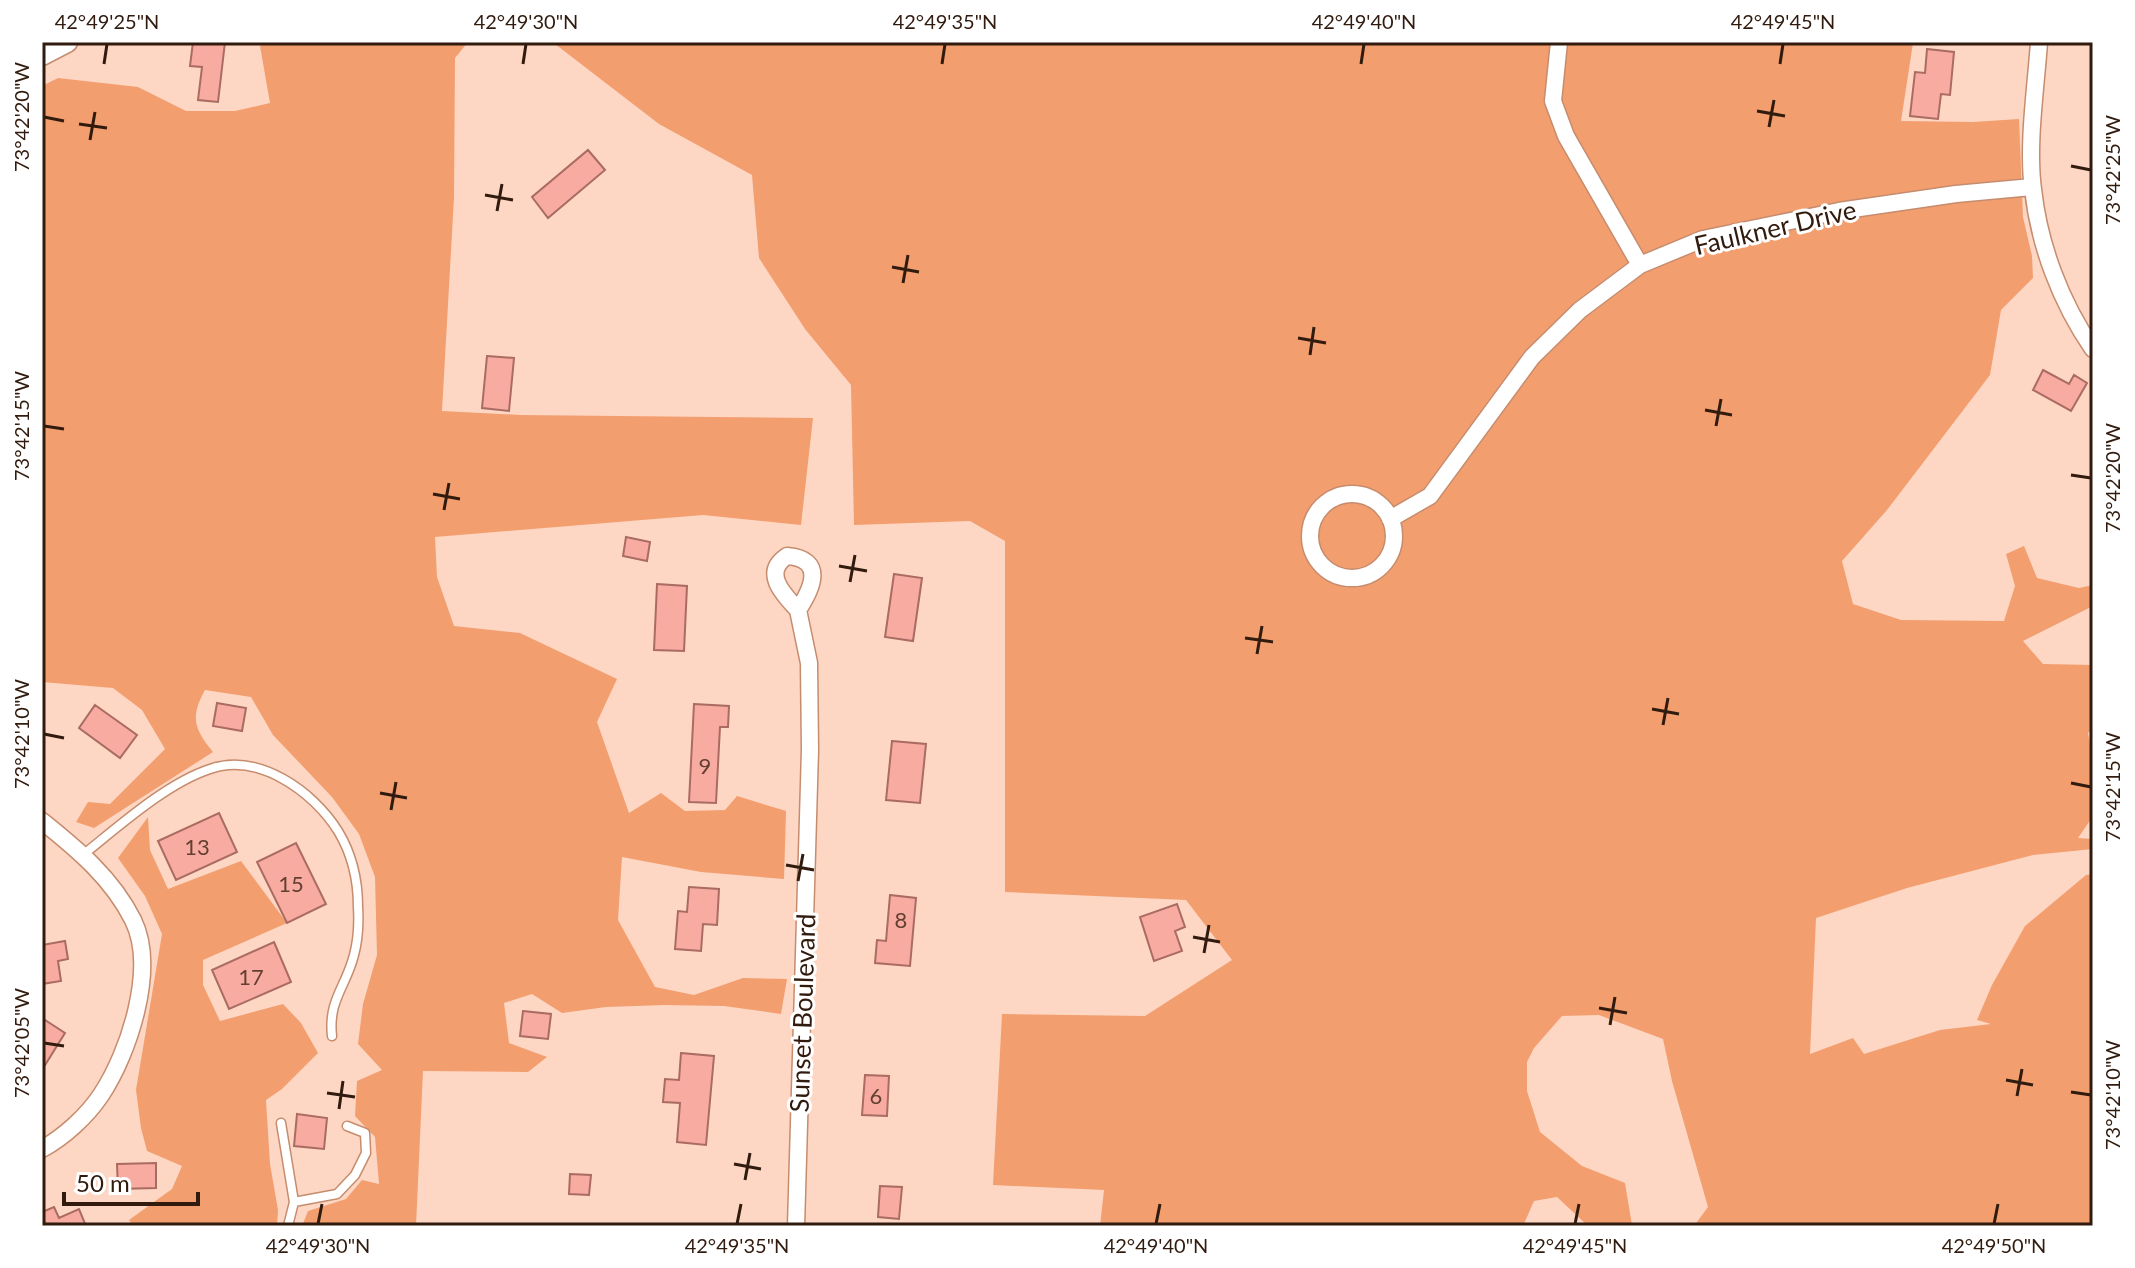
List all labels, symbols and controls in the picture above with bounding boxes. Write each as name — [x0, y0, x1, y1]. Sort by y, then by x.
text: 42°49'25"N — [55, 9, 159, 33]
text: 42°49'30"N — [474, 9, 578, 33]
text: 42°49'35"N — [893, 9, 997, 33]
text: 42°49'40"N — [1312, 9, 1416, 33]
text: 42°49'45"N — [1731, 9, 1835, 33]
text: 73°42'20"W — [9, 62, 33, 172]
text: 73°42'25"W — [2100, 115, 2124, 225]
street label: Faulkner Drive — [1691, 193, 1859, 261]
text: 73°42'15"W — [9, 371, 33, 481]
text: 73°42'20"W — [2100, 423, 2124, 533]
text: 73°42'10"W — [9, 679, 33, 789]
text: 73°42'15"W — [2100, 732, 2124, 842]
house number: 9 — [699, 752, 711, 779]
house number: 13 — [184, 833, 210, 860]
house number: 15 — [278, 870, 304, 897]
house number: 8 — [895, 906, 907, 933]
street label: Sunset Boulevard — [783, 913, 821, 1113]
house number: 17 — [238, 963, 264, 990]
text: 73°42'05"W — [9, 988, 33, 1098]
text: 73°42'10"W — [2100, 1040, 2124, 1150]
house number: 6 — [870, 1082, 882, 1109]
scale bar — [64, 1156, 198, 1206]
text: 50 m — [76, 1168, 130, 1197]
text: 42°49'30"N — [266, 1233, 370, 1257]
text: 42°49'35"N — [685, 1233, 789, 1257]
text: 42°49'40"N — [1104, 1233, 1208, 1257]
text: 42°49'45"N — [1523, 1233, 1627, 1257]
text: 42°49'50"N — [1942, 1233, 2046, 1257]

